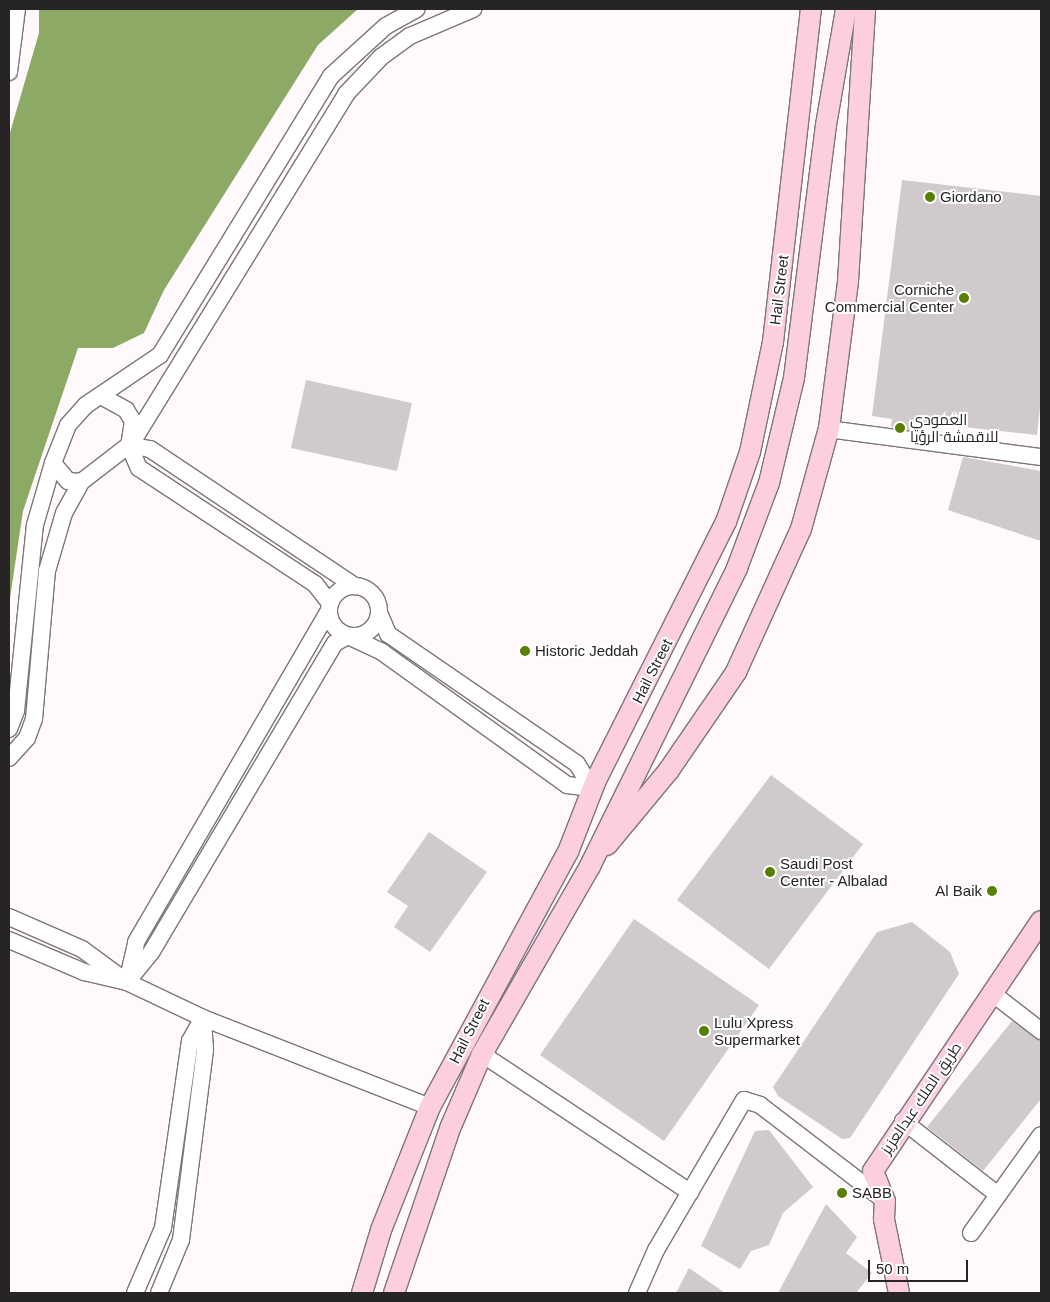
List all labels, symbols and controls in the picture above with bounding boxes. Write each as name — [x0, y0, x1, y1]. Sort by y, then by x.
place label: Giordano — [940, 188, 1002, 206]
marker: Giordano — [924, 191, 936, 203]
street label: Hail Street — [766, 254, 792, 326]
place label: Corniche Commercial Center — [825, 280, 954, 315]
marker: Corniche Commercial Center — [958, 292, 970, 304]
place label: العمودي للاقمشة الرؤيا — [910, 410, 998, 445]
marker: العمودي للاقمشة الرؤيا — [894, 422, 906, 434]
street label: Hail Street — [628, 636, 676, 706]
place label: Historic Jeddah — [535, 642, 638, 660]
marker: Historic Jeddah — [519, 645, 531, 657]
place label: Saudi Post Center - Albalad — [780, 854, 888, 889]
marker: Saudi Post Center - Albalad — [764, 866, 776, 878]
place label: Al Baik — [935, 882, 982, 900]
marker: Al Baik — [986, 885, 998, 897]
street label: Hail Street — [445, 996, 493, 1066]
place label: Lulu Xpress Supermarket — [714, 1013, 800, 1048]
marker: Lulu Xpress Supermarket — [698, 1025, 710, 1037]
street label: طريق الملك عبدالعزيز — [877, 1039, 965, 1157]
place label: SABB — [852, 1184, 892, 1202]
marker: SABB — [836, 1187, 848, 1199]
scale bar — [870, 1250, 970, 1282]
text: 50 m — [876, 1260, 909, 1277]

